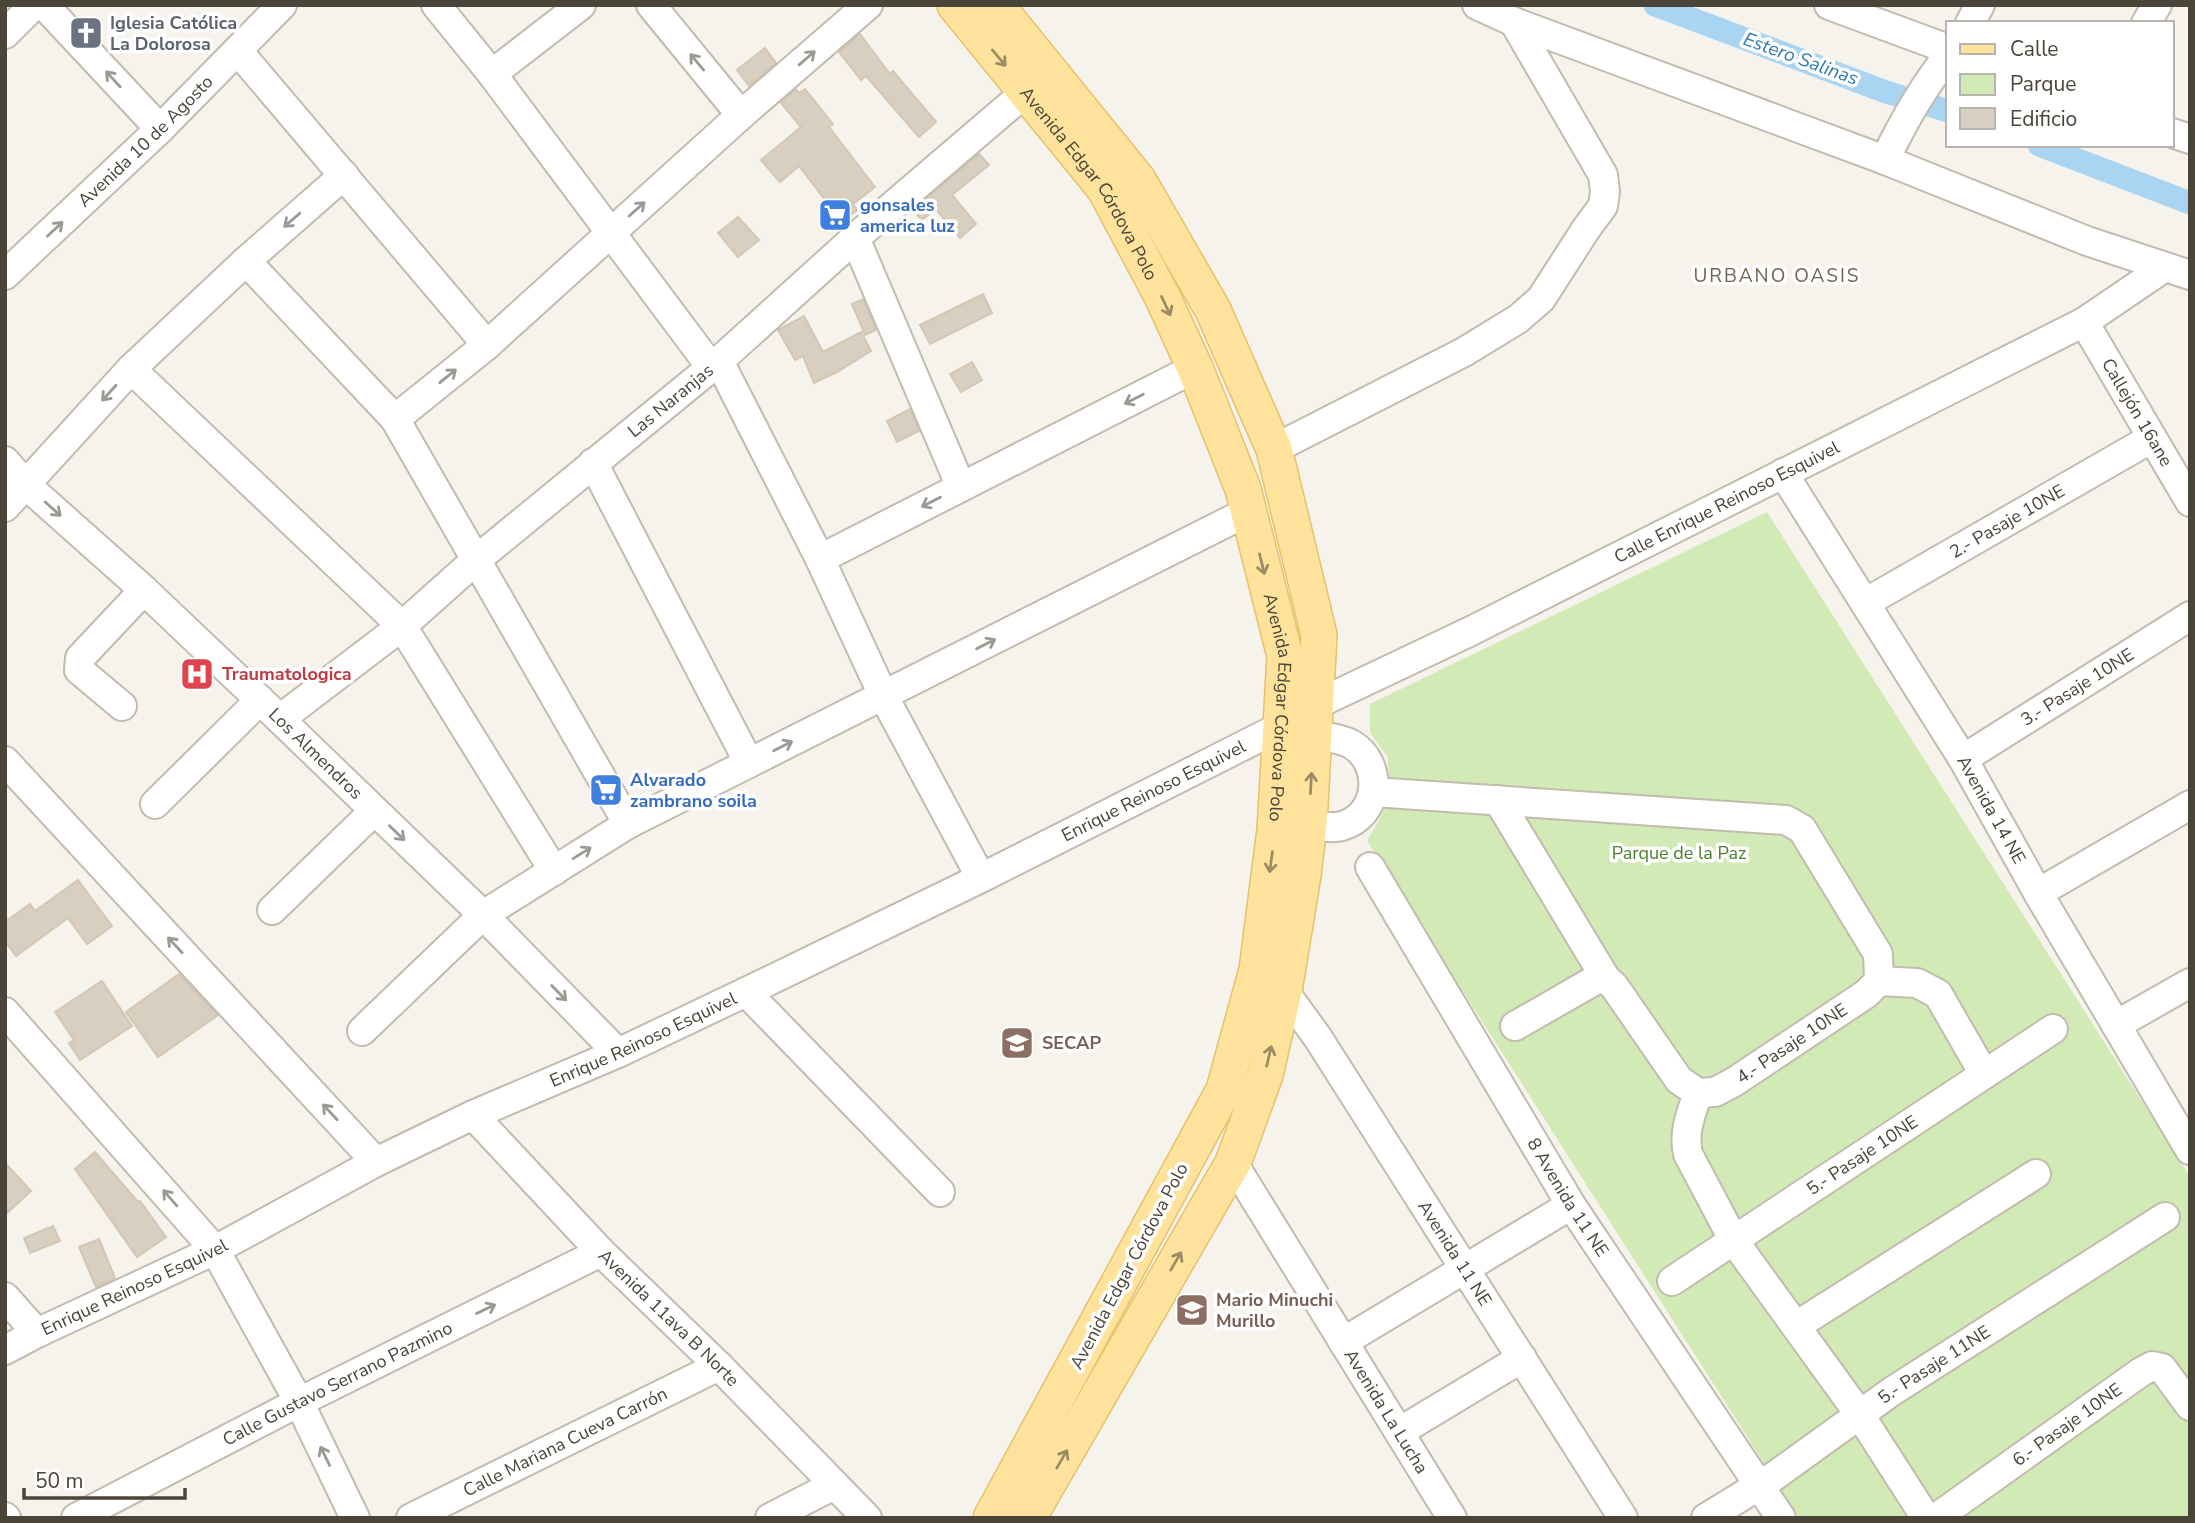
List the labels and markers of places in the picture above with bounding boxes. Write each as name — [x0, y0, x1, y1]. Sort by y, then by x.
place label: Iglesia Católica La Dolorosa — [110, 11, 237, 56]
church icon: Iglesia Católica La Dolorosa — [67, 14, 105, 52]
place label: gonsales america luz — [860, 193, 955, 238]
supermarket icon: gonsales america luz — [816, 196, 854, 234]
hospital icon: Traumatologica — [178, 655, 216, 693]
place label: Traumatologica — [222, 662, 352, 686]
place label: Alvarado zambrano soila — [630, 768, 757, 813]
supermarket icon: Alvarado zambrano soila — [587, 771, 625, 809]
school or university icon: SECAP — [998, 1024, 1036, 1062]
place label: SECAP — [1042, 1031, 1101, 1055]
place label: Mario Minuchi Murillo — [1216, 1288, 1333, 1333]
school or university icon: Mario Minuchi Murillo — [1173, 1291, 1211, 1329]

